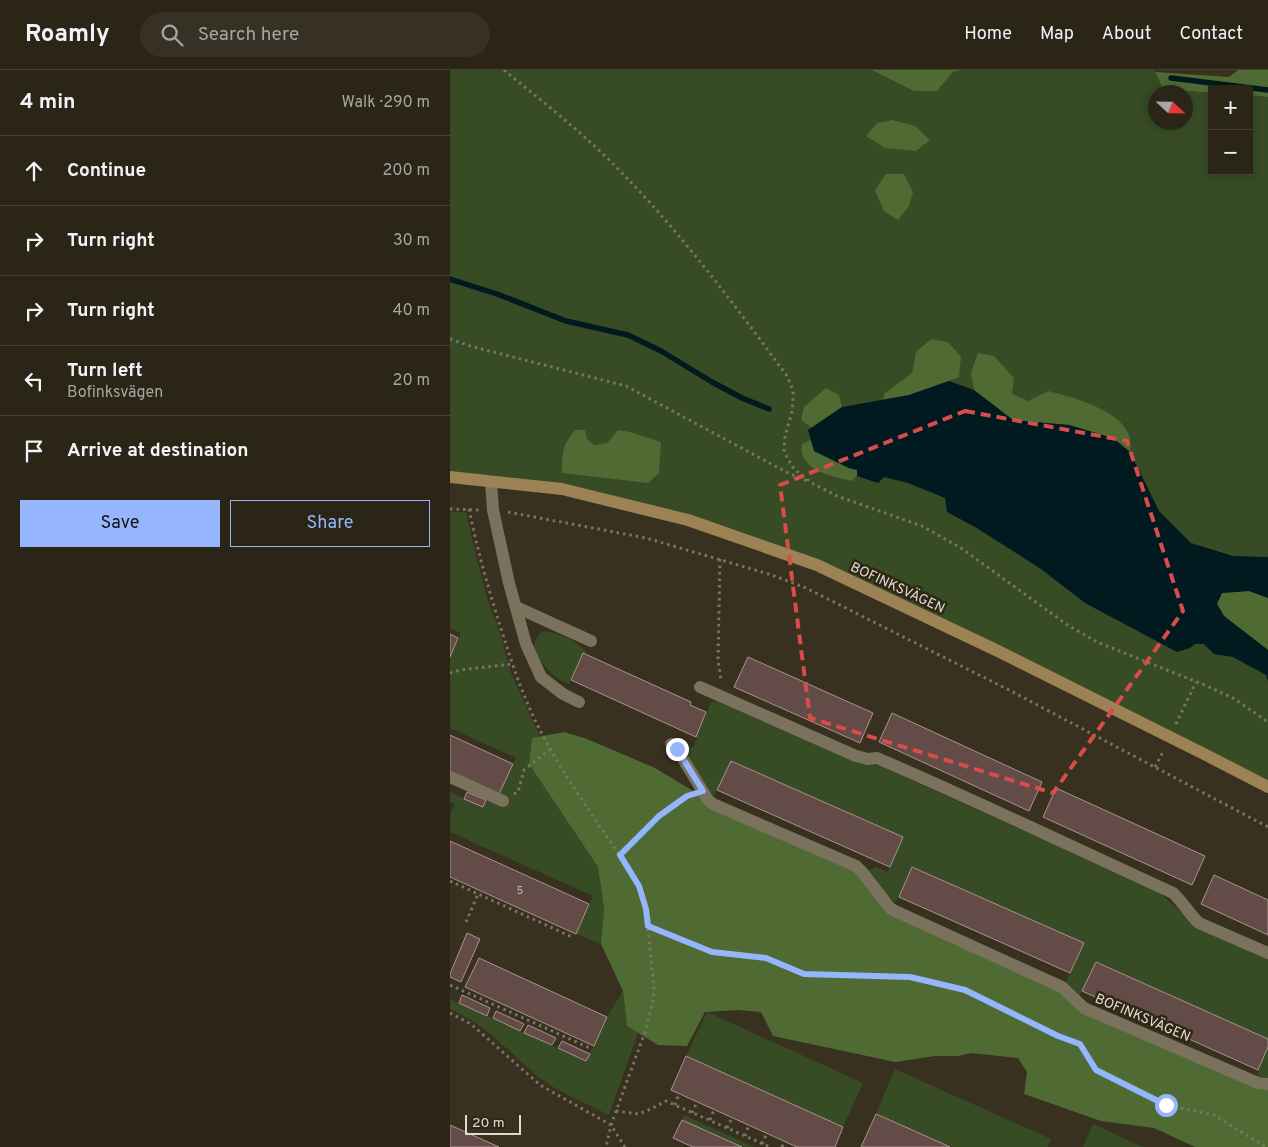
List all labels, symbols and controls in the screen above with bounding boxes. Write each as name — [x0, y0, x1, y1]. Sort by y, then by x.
search box — [140, 12, 490, 57]
text: Roamly — [25, 20, 110, 50]
icon: search — [158, 21, 186, 49]
text: Search here — [198, 23, 299, 47]
text: Home — [964, 23, 1012, 46]
text: Map — [1040, 23, 1074, 46]
text: About — [1102, 23, 1151, 46]
text: Contact — [1179, 23, 1243, 46]
north arrow — [1148, 85, 1193, 130]
map controls — [1208, 85, 1253, 175]
button: + — [1208, 85, 1253, 130]
text: 4 min — [20, 89, 76, 116]
text: Walk · 290 m — [342, 93, 430, 113]
button: − — [1208, 130, 1253, 175]
icon: ahead — [20, 157, 48, 185]
text: Continue — [67, 159, 146, 183]
text: 200 m — [382, 161, 430, 181]
icon: right — [20, 227, 48, 255]
text: Turn right — [67, 229, 155, 253]
text: 30 m — [393, 231, 430, 251]
icon: right — [20, 297, 48, 325]
text: Turn right — [67, 299, 155, 323]
text: 40 m — [392, 301, 430, 321]
text: Turn left — [67, 359, 143, 383]
icon: left — [20, 367, 48, 395]
text: 20 m — [393, 371, 430, 391]
text: Bofinksvägen — [67, 383, 163, 403]
icon: arrive — [20, 437, 48, 465]
text: Arrive at destination — [67, 439, 248, 463]
button: Save — [20, 500, 220, 547]
button: Share — [230, 500, 430, 547]
street label: BOFINKSVÄGEN — [847, 558, 948, 618]
route end — [666, 738, 689, 761]
house number: 5 — [517, 884, 524, 898]
street label: BOFINKSVÄGEN — [1092, 990, 1193, 1046]
route start — [1155, 1094, 1178, 1117]
scale bar — [465, 1112, 521, 1135]
text: 20 m — [472, 1115, 505, 1132]

